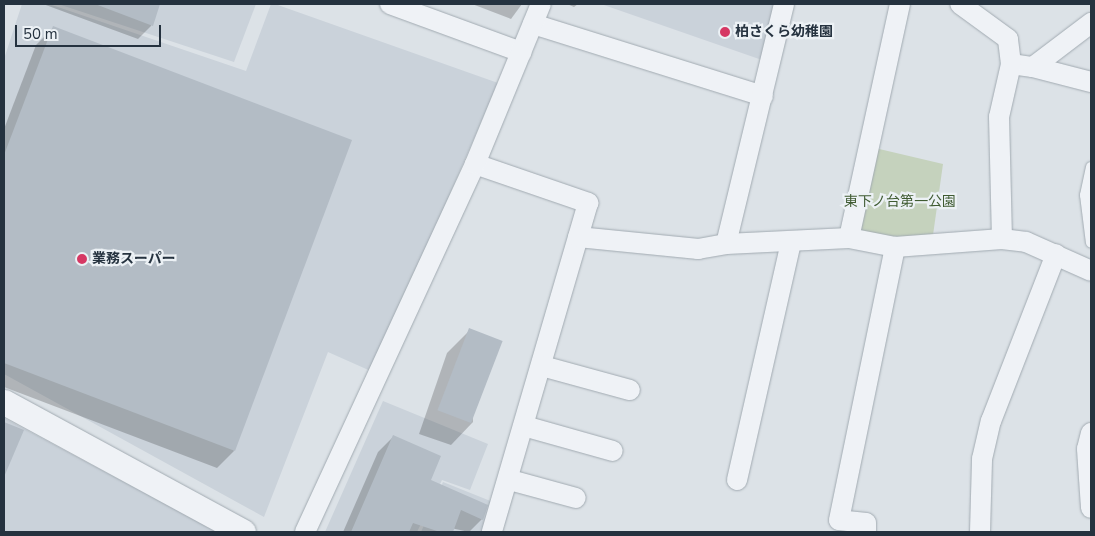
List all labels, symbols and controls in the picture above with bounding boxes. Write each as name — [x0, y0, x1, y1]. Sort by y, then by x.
scale bar — [18, 15, 164, 47]
text: 50 m — [23, 24, 58, 44]
place label: 柏さくら幼稚園 — [735, 24, 833, 40]
marker: 柏さくら幼稚園 — [719, 26, 731, 38]
park label: 東下ノ台第一公園 — [844, 194, 956, 210]
place label: 業務スーパー — [92, 251, 176, 267]
marker: 業務スーパー — [76, 253, 88, 265]

